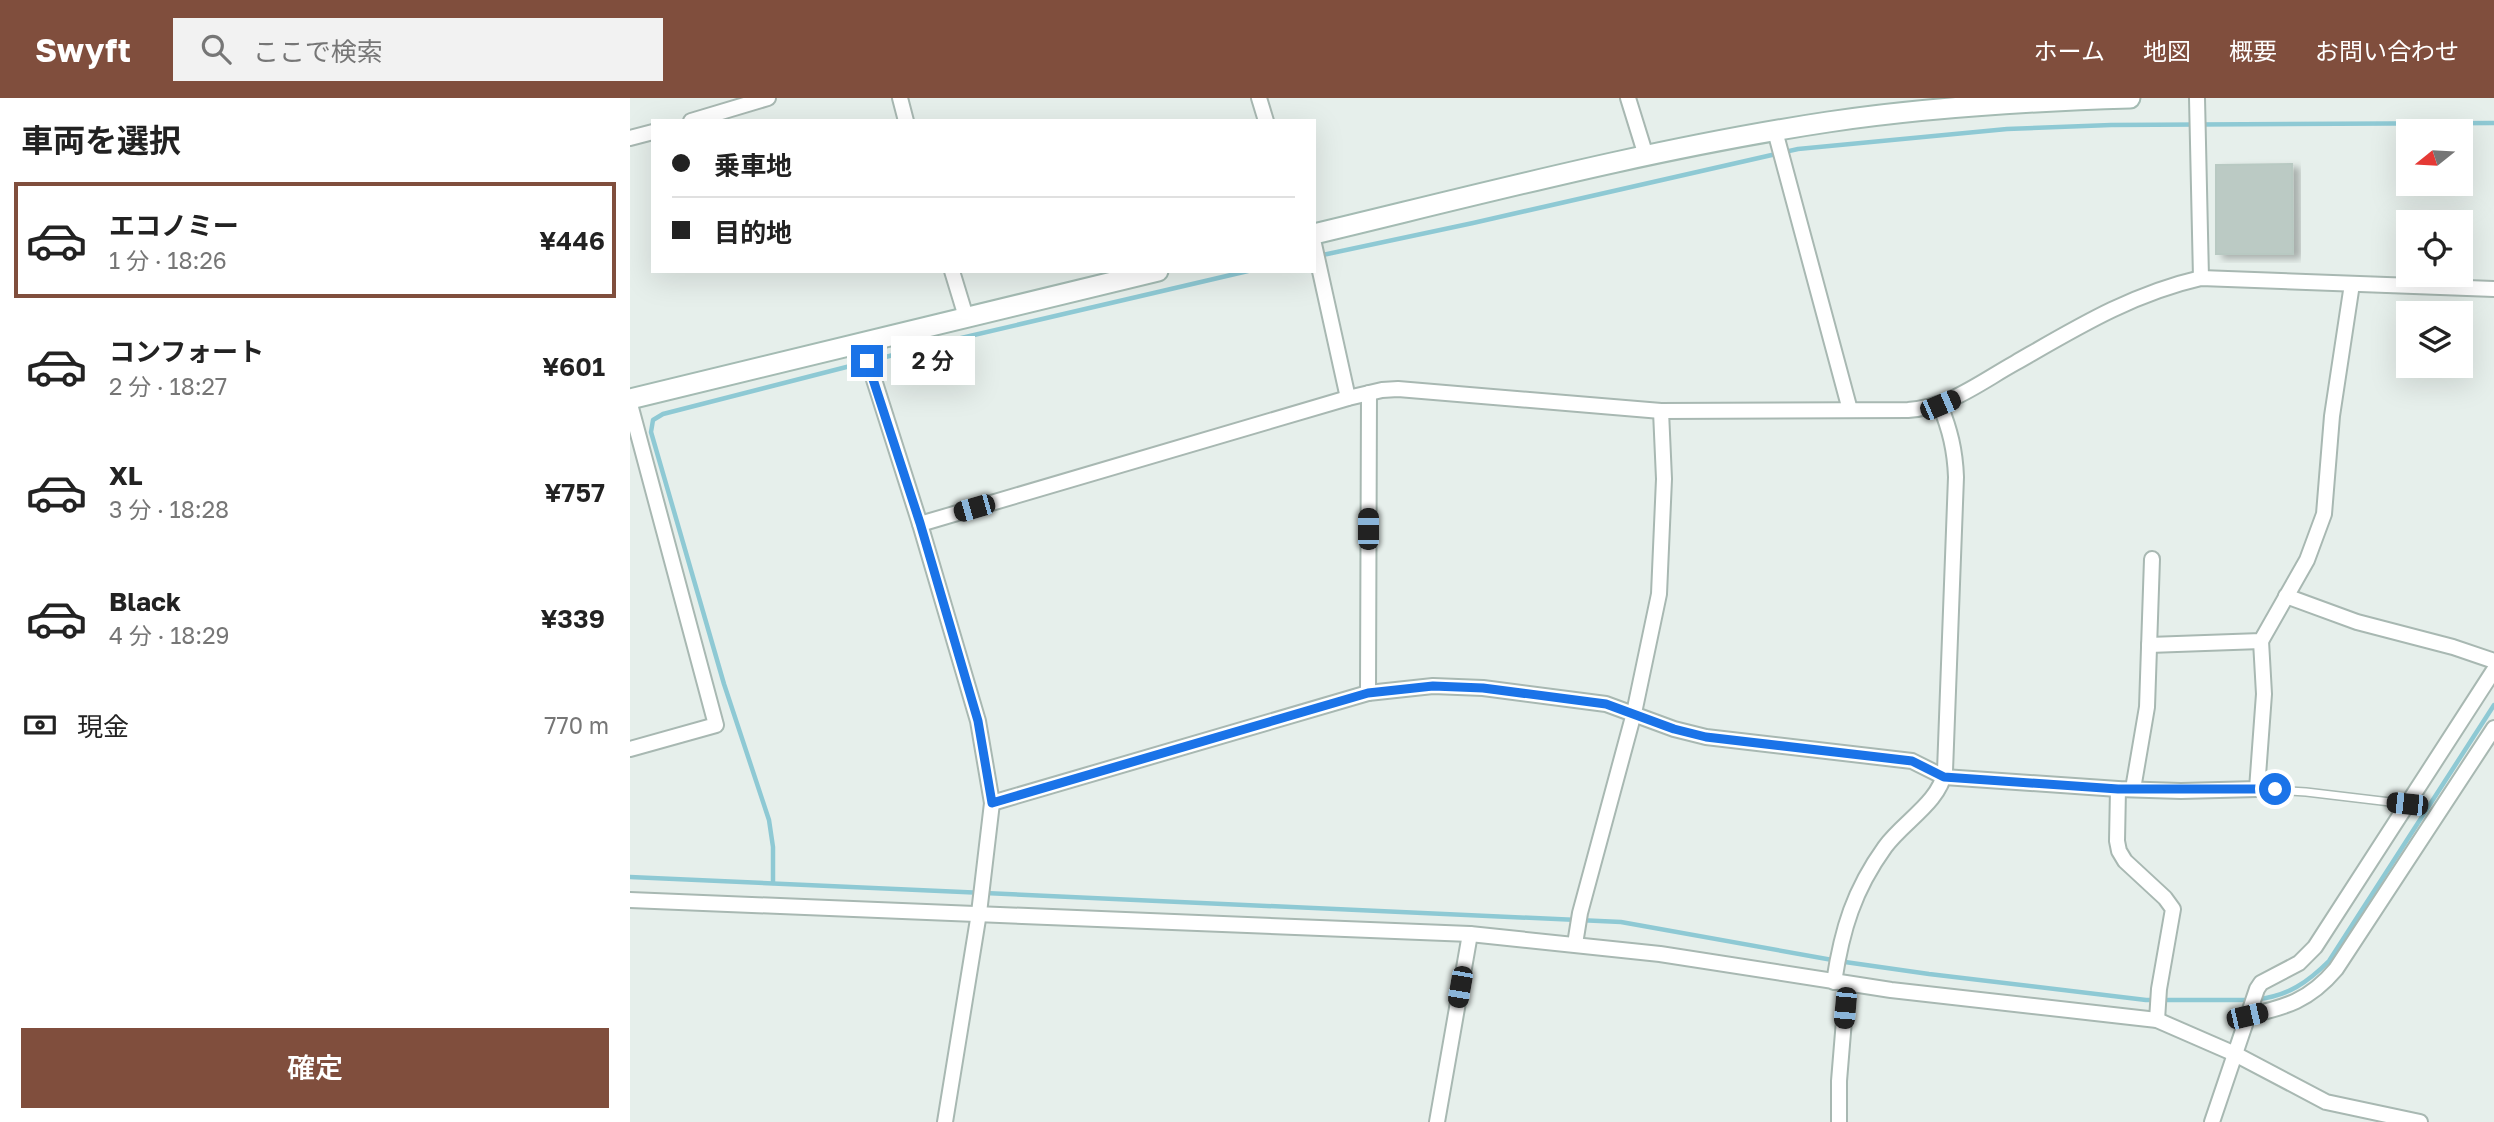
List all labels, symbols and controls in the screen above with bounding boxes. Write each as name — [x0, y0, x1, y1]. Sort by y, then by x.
search box — [173, 18, 663, 81]
text: Swyft — [35, 30, 131, 69]
icon: search — [197, 30, 235, 68]
text: ここで検索 — [253, 36, 383, 67]
text: ホーム — [2034, 36, 2105, 65]
text: 地図 — [2143, 36, 2191, 65]
text: 概要 — [2229, 36, 2277, 65]
text: お問い合わせ — [2315, 36, 2459, 65]
north arrow — [2396, 119, 2473, 196]
map controls — [2396, 119, 2473, 378]
text: 車両を選択 — [21, 121, 181, 159]
text: 乗車地 — [714, 150, 792, 181]
icon: car — [25, 209, 88, 272]
text: エコノミー — [109, 210, 239, 241]
button: locate — [2396, 210, 2473, 287]
text: 目的地 — [714, 217, 792, 248]
text: ¥446 — [539, 225, 605, 256]
text: 1 分 · 18:26 — [109, 246, 227, 274]
button: layers — [2396, 301, 2473, 378]
icon: car — [25, 335, 88, 398]
text: コンフォート — [109, 336, 264, 367]
callout: 2 分 — [892, 336, 976, 386]
route end — [851, 345, 883, 377]
text: 2 分 — [912, 346, 954, 374]
text: ¥601 — [542, 351, 605, 382]
text: 2 分 · 18:27 — [109, 372, 227, 400]
car — [1917, 387, 1964, 423]
text: XL — [109, 460, 143, 491]
icon: car — [25, 461, 88, 524]
text: ¥757 — [544, 477, 605, 508]
car — [951, 492, 998, 524]
text: 3 分 · 18:28 — [109, 495, 229, 523]
car — [1358, 508, 1379, 550]
text: Black — [109, 586, 181, 617]
icon: car — [25, 587, 88, 650]
text: ¥339 — [540, 603, 605, 634]
text: 4 分 · 18:29 — [109, 621, 230, 649]
icon: cash — [21, 706, 59, 744]
text: 現金 — [77, 711, 129, 742]
text: 770 m — [544, 711, 609, 739]
route start — [2259, 773, 2291, 805]
car — [2386, 791, 2429, 817]
car — [1447, 964, 1474, 1010]
car — [1833, 986, 1858, 1030]
car — [2225, 1001, 2270, 1031]
button: 確定 — [21, 1028, 609, 1108]

